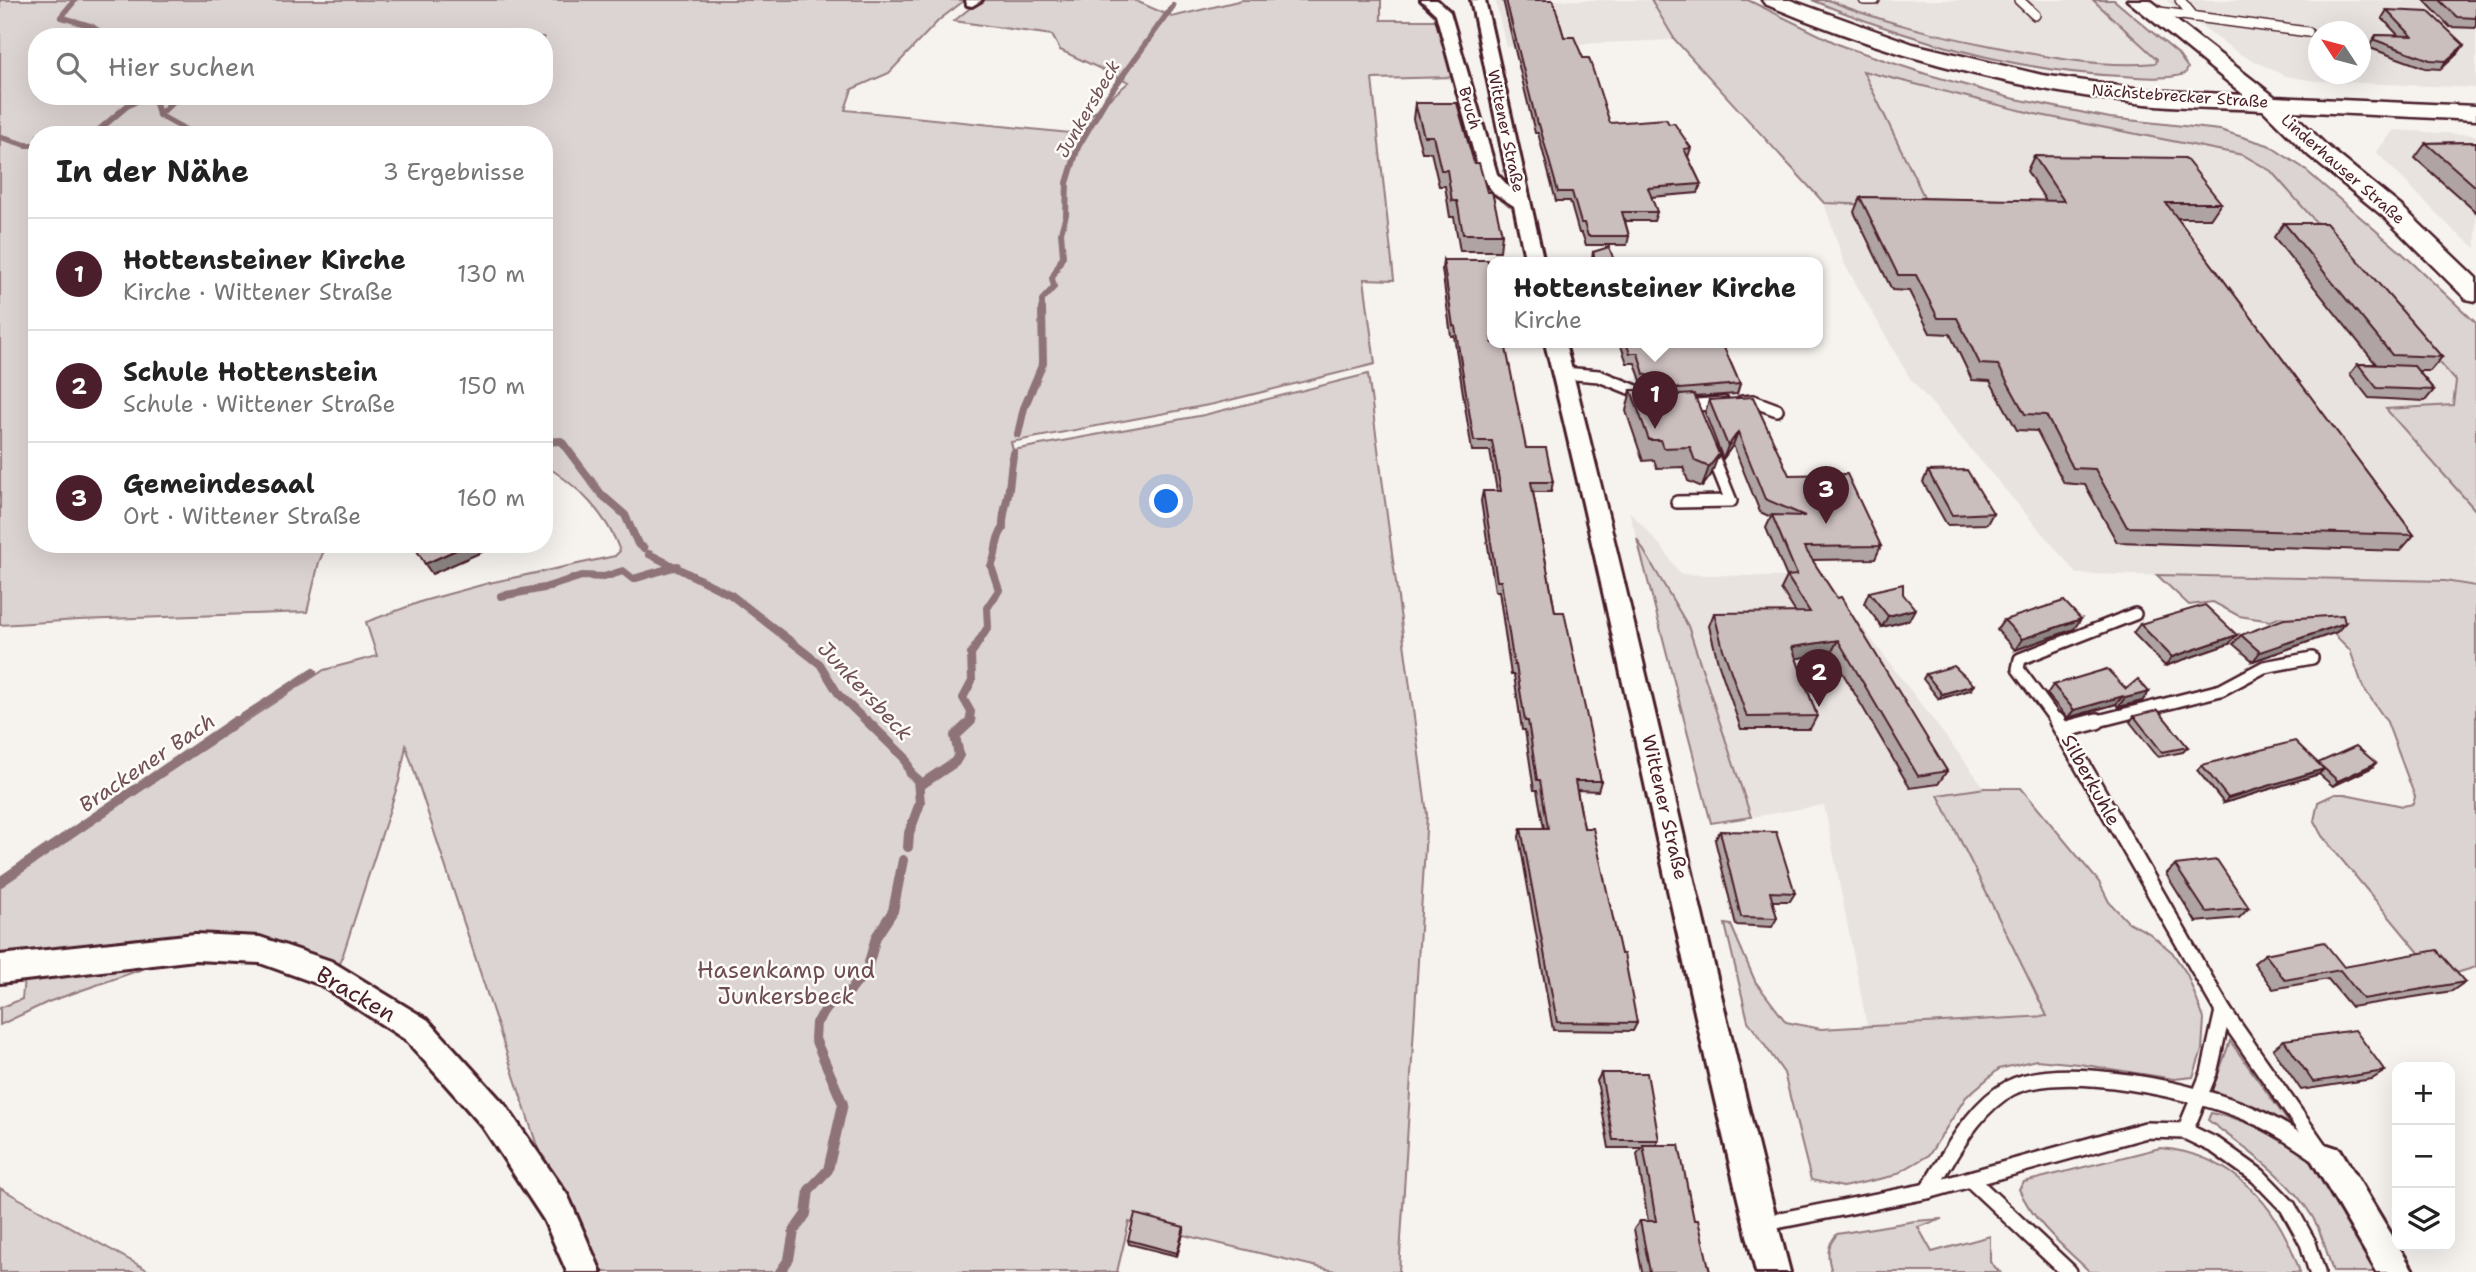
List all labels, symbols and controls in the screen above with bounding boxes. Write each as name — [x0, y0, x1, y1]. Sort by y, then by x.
north arrow — [2308, 21, 2371, 84]
search box — [28, 28, 553, 105]
icon: search — [52, 48, 90, 86]
text: Hier suchen — [108, 49, 255, 84]
water label: Junkersbeck — [1050, 55, 1126, 162]
street label: Wittener Straße — [1483, 68, 1529, 194]
street label: Nächstebrecker Straße — [2091, 79, 2269, 113]
street label: Bruch — [1454, 84, 1486, 132]
street label: Linderhauser Straße — [2277, 109, 2409, 229]
text: In der Nähe — [56, 151, 249, 192]
text: 3 Ergebnisse — [383, 157, 525, 187]
text: Hottensteiner Kirche — [123, 242, 406, 277]
popup — [1487, 257, 1823, 348]
text: 1 — [74, 259, 84, 289]
text: 130 m — [457, 259, 525, 289]
text: Hottensteiner Kirche — [1514, 270, 1796, 305]
text: Kirche · Wittener Straße — [123, 277, 393, 307]
text: Kirche — [1514, 305, 1582, 335]
text: Schule Hottenstein — [123, 354, 378, 389]
text: 2 — [71, 371, 87, 401]
text: 150 m — [458, 371, 525, 401]
pin: 1 — [1632, 371, 1678, 429]
text: Schule · Wittener Straße — [123, 389, 395, 419]
text: Gemeindesaal — [123, 466, 315, 501]
pin: 3 — [1803, 466, 1849, 524]
text: 3 — [71, 483, 87, 513]
text: 160 m — [457, 483, 525, 513]
your location — [1149, 484, 1183, 518]
text: Ort · Wittener Straße — [123, 501, 361, 531]
water label: Junkersbeck — [811, 635, 919, 747]
pin: 2 — [1796, 649, 1842, 707]
water label: Brackener Bach — [73, 707, 221, 819]
street label: Silberkuhle — [2056, 730, 2126, 830]
street label: Wittener Straße — [1636, 732, 1694, 882]
park label: Hasenkamp und Junkersbeck — [697, 955, 875, 1011]
street label: Bracken — [311, 959, 401, 1029]
map controls — [2392, 1062, 2455, 1251]
button: + — [2392, 1062, 2455, 1125]
button: − — [2392, 1125, 2455, 1188]
button: layers — [2392, 1188, 2455, 1251]

